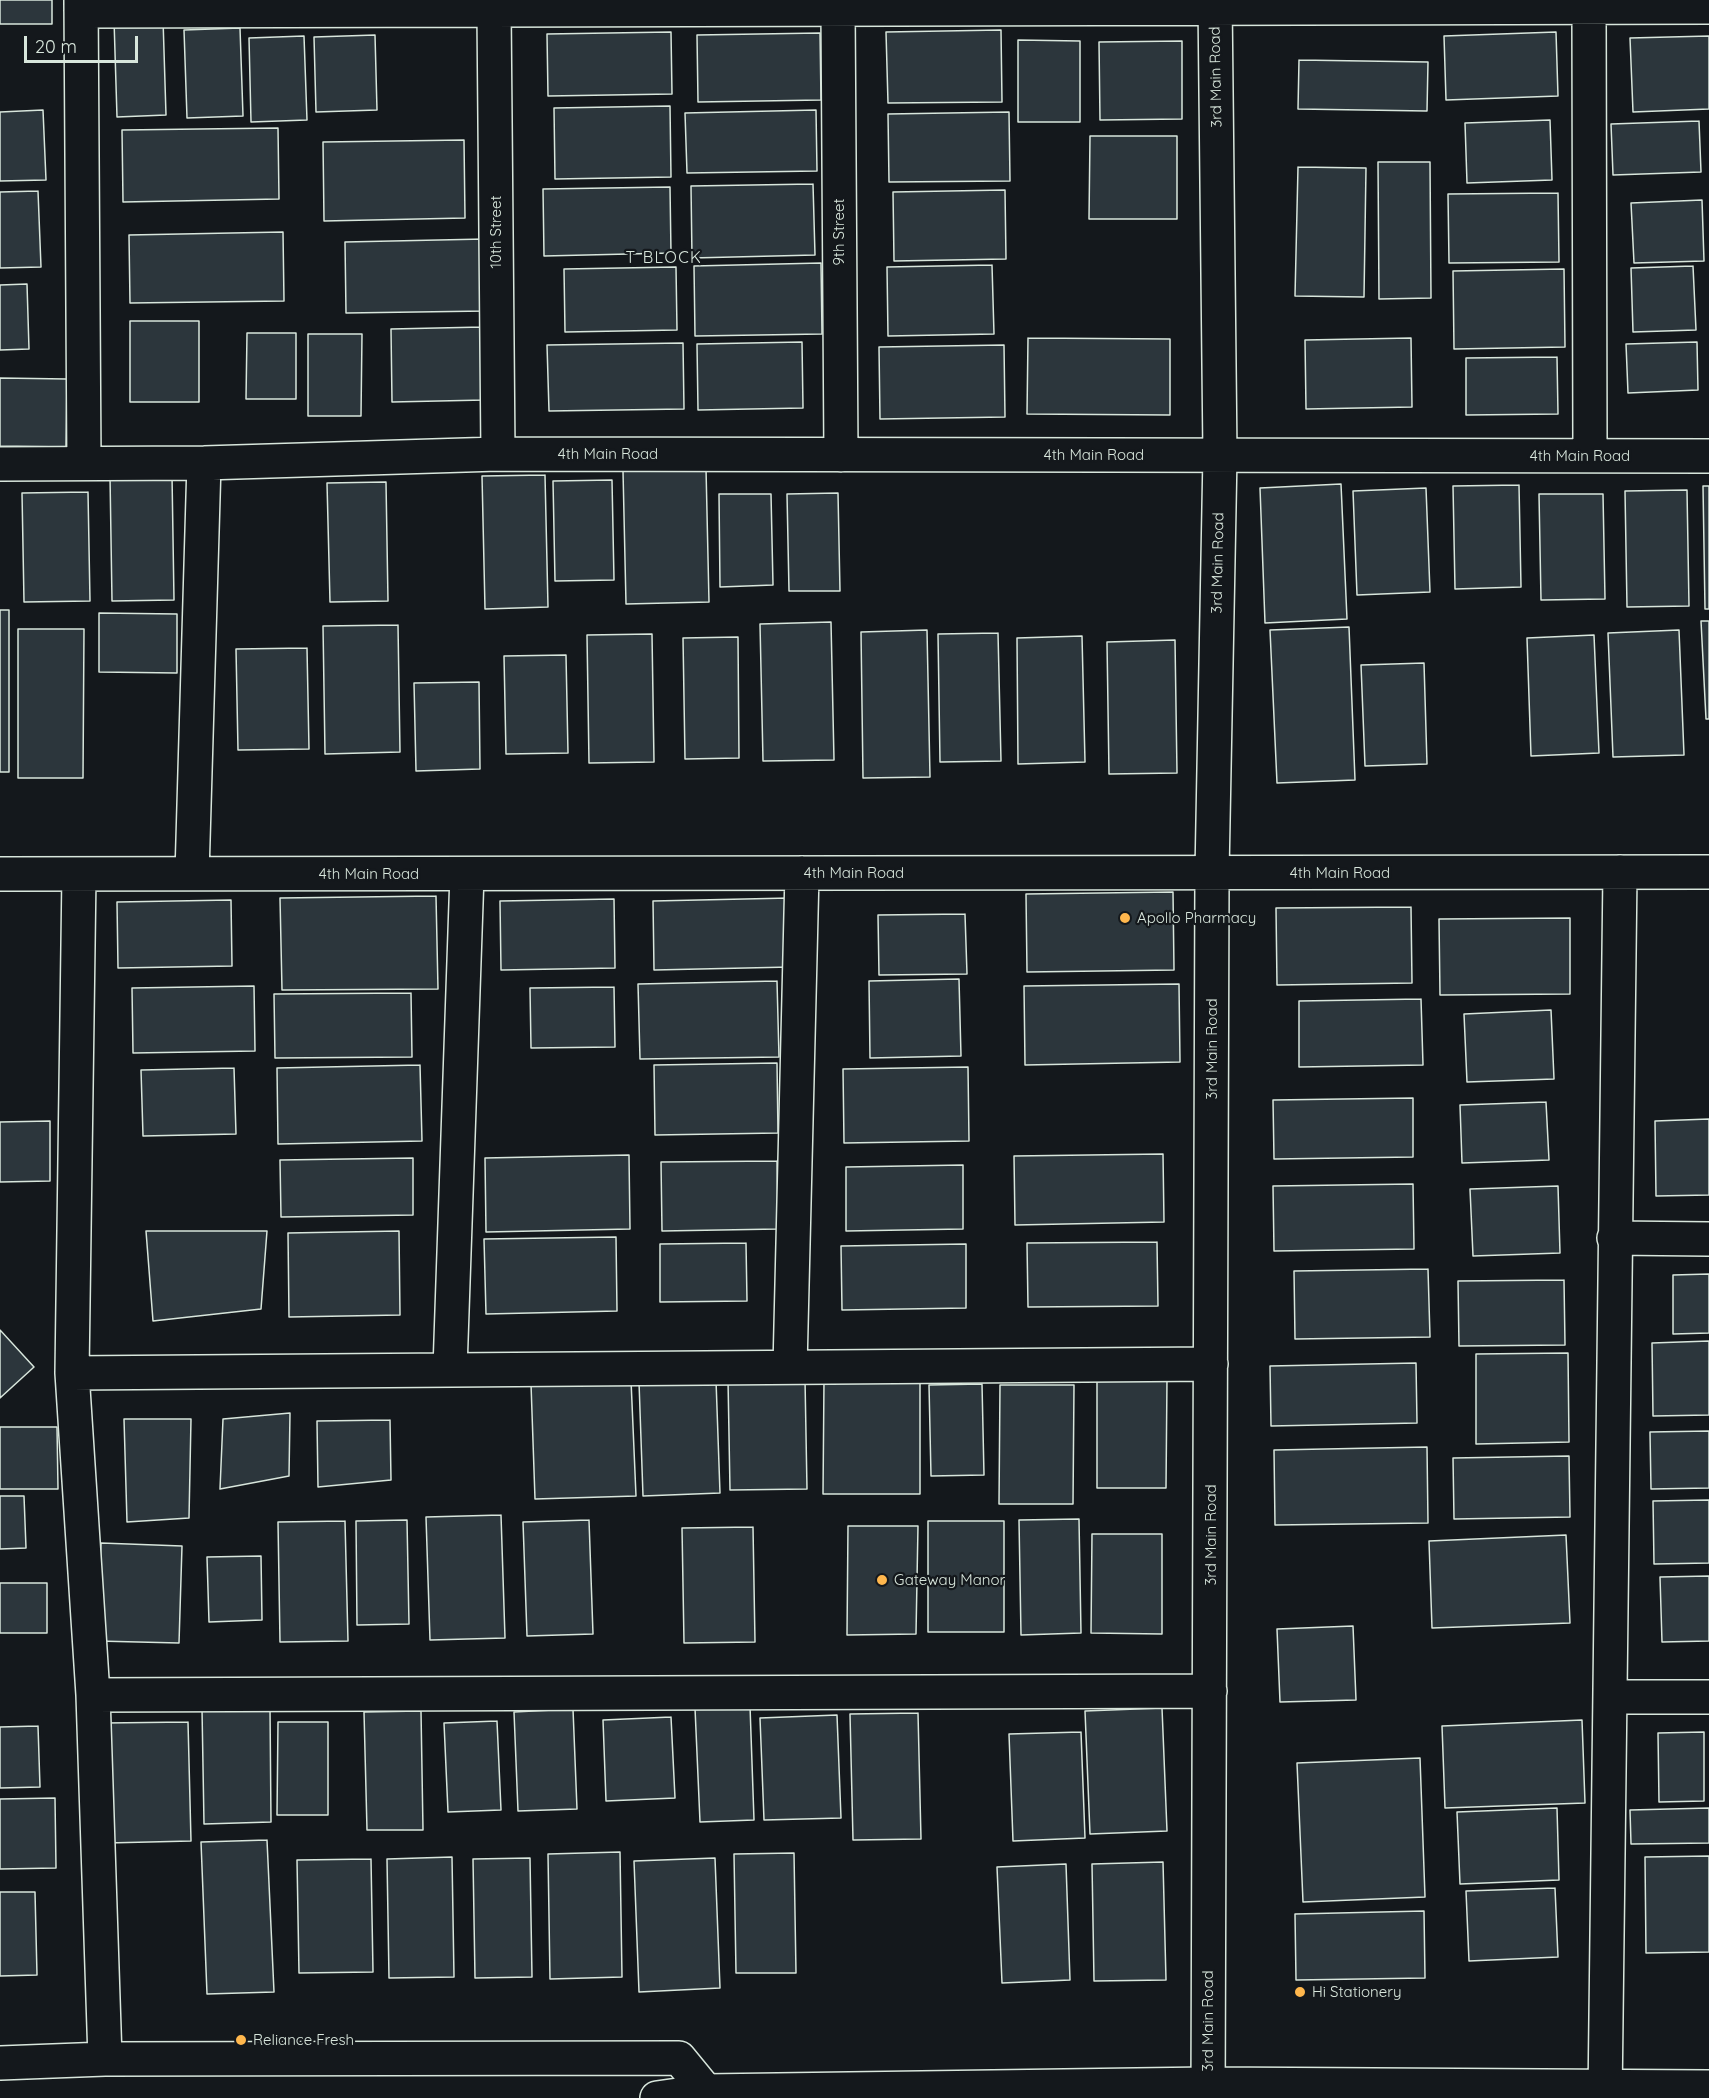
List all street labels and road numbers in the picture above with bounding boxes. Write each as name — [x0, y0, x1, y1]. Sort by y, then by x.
street label: 3rd Main Road — [1206, 26, 1226, 128]
street label: 10th Street — [487, 195, 505, 269]
street label: 9th Street — [830, 198, 848, 266]
street label: 4th Main Road — [558, 445, 658, 463]
street label: 4th Main Road — [1044, 446, 1144, 464]
street label: 4th Main Road — [1530, 447, 1630, 465]
street label: 3rd Main Road — [1208, 512, 1228, 614]
street label: 4th Main Road — [804, 864, 904, 882]
street label: 4th Main Road — [1290, 864, 1390, 882]
street label: 4th Main Road — [319, 865, 419, 883]
street label: 3rd Main Road — [1203, 998, 1221, 1100]
street label: 3rd Main Road — [1202, 1484, 1220, 1586]
street label: 3rd Main Road — [1199, 1970, 1217, 2072]

